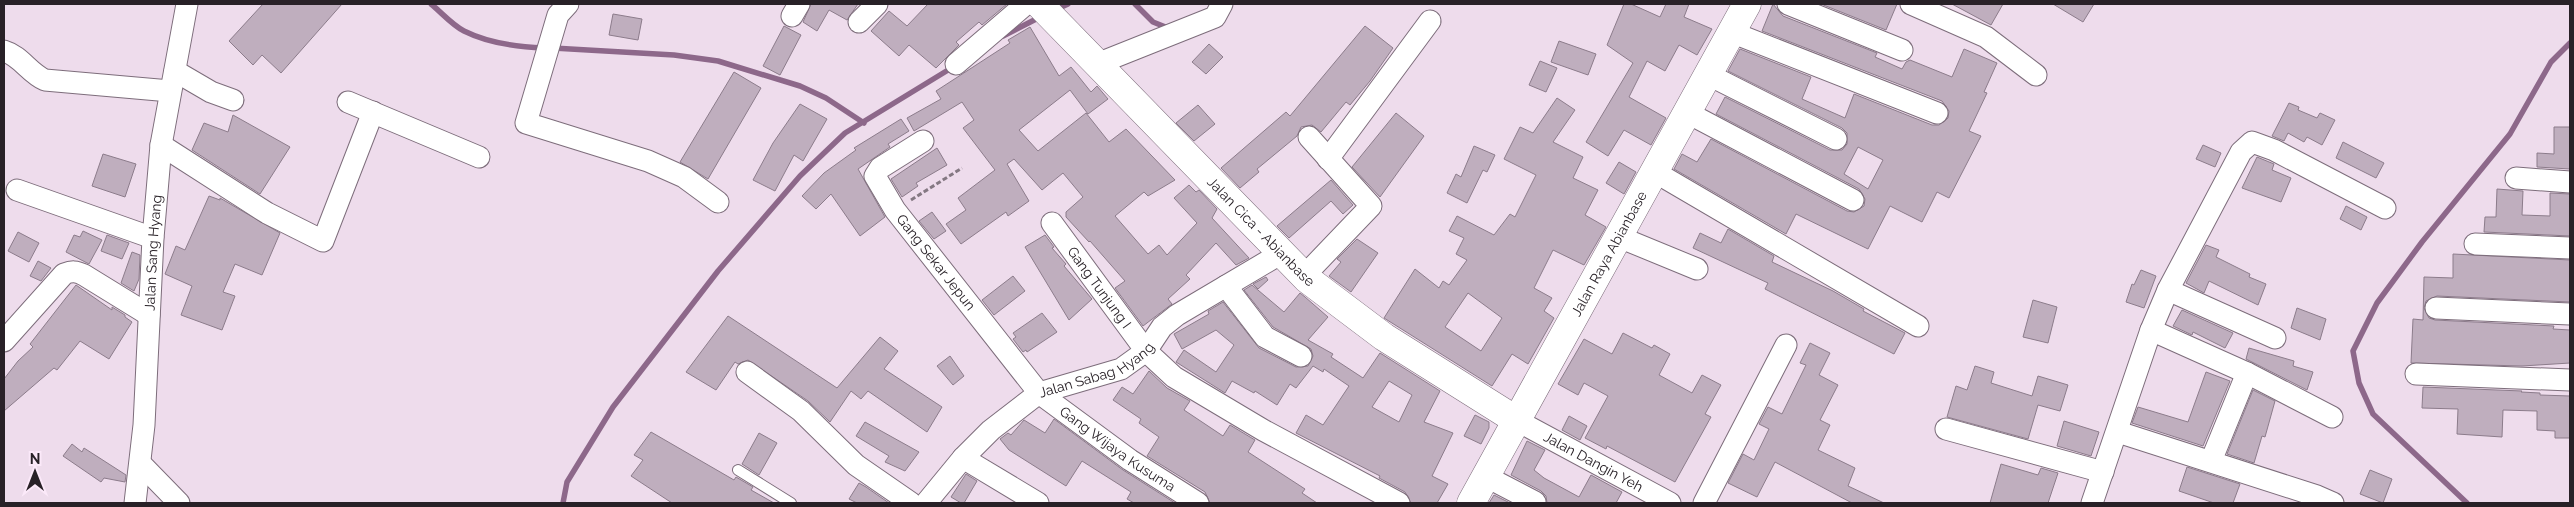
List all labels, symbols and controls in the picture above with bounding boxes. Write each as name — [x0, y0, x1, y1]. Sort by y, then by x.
street label: Jalan Cica - Abianbase — [1204, 174, 1318, 290]
street label: Jalan Raya Abianbase — [1568, 188, 1650, 319]
street label: Jalan Sang Hyang — [142, 194, 165, 311]
street label: Gang Sekar Jepun — [893, 211, 979, 313]
street label: Gang Tunjung I — [1064, 244, 1134, 331]
street label: Jalan Sabag Hyang — [1037, 340, 1157, 401]
street label: Gang Wijaya Kusuma — [1057, 403, 1178, 495]
street label: Jalan Dangin Yeh — [1541, 429, 1646, 495]
north arrow — [10, 447, 60, 497]
text: N — [30, 451, 40, 467]

